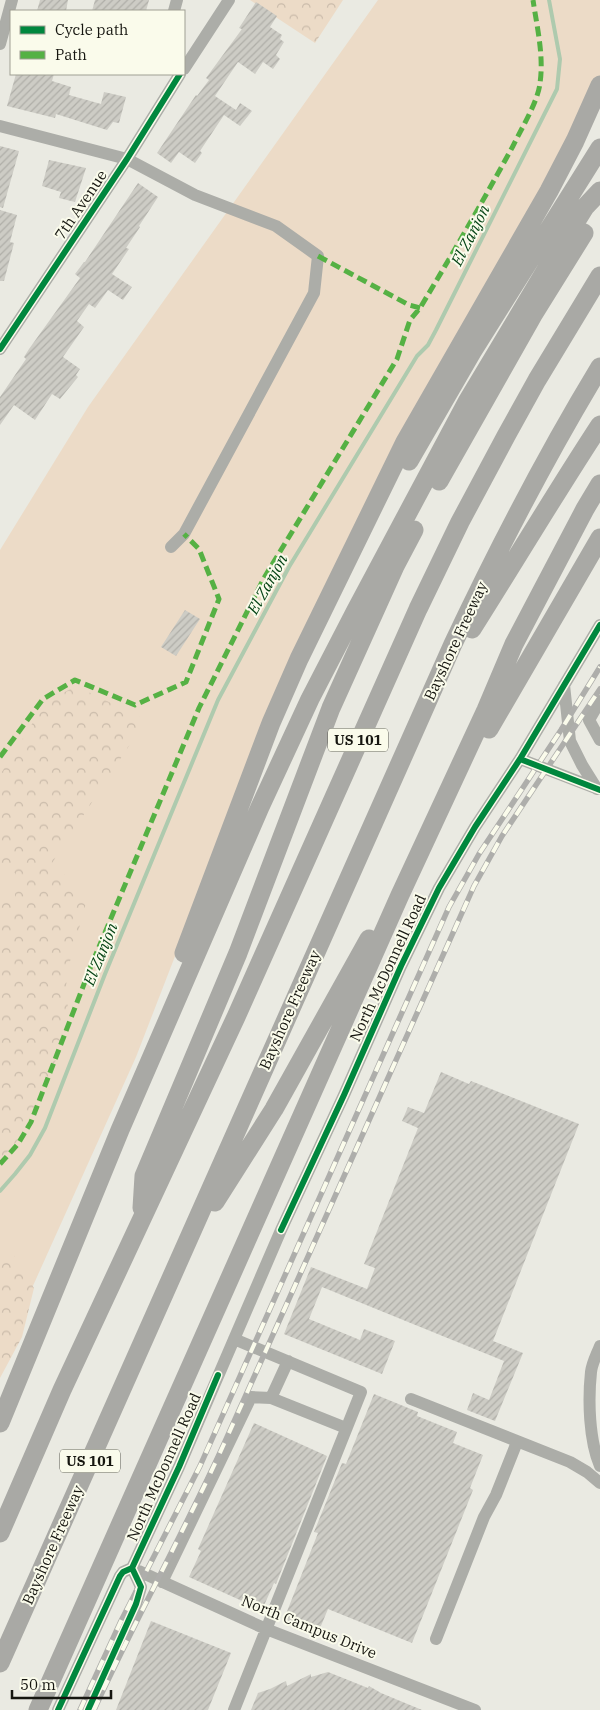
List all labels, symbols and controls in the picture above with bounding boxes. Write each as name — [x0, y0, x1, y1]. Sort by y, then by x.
legend — [10, 10, 185, 75]
text: Cycle path — [55, 20, 128, 39]
text: Path — [55, 45, 87, 64]
street label: 7th Avenue — [50, 166, 111, 243]
water label: El Zanjon — [446, 201, 494, 270]
water label: El Zanjon — [242, 550, 292, 618]
street label: Bayshore Freeway — [420, 578, 491, 703]
road number: US 101 — [328, 728, 388, 752]
street label: North McDonnell Road — [345, 891, 430, 1044]
water label: El Zanjon — [78, 920, 122, 989]
street label: Bayshore Freeway — [255, 947, 324, 1072]
street label: North McDonnell Road — [122, 1390, 205, 1544]
road number: US 101 — [60, 1450, 120, 1472]
street label: Bayshore Freeway — [18, 1482, 87, 1607]
street label: North Campus Drive — [239, 1591, 380, 1662]
scale bar — [12, 1668, 111, 1700]
text: 50 m — [20, 1675, 56, 1694]

